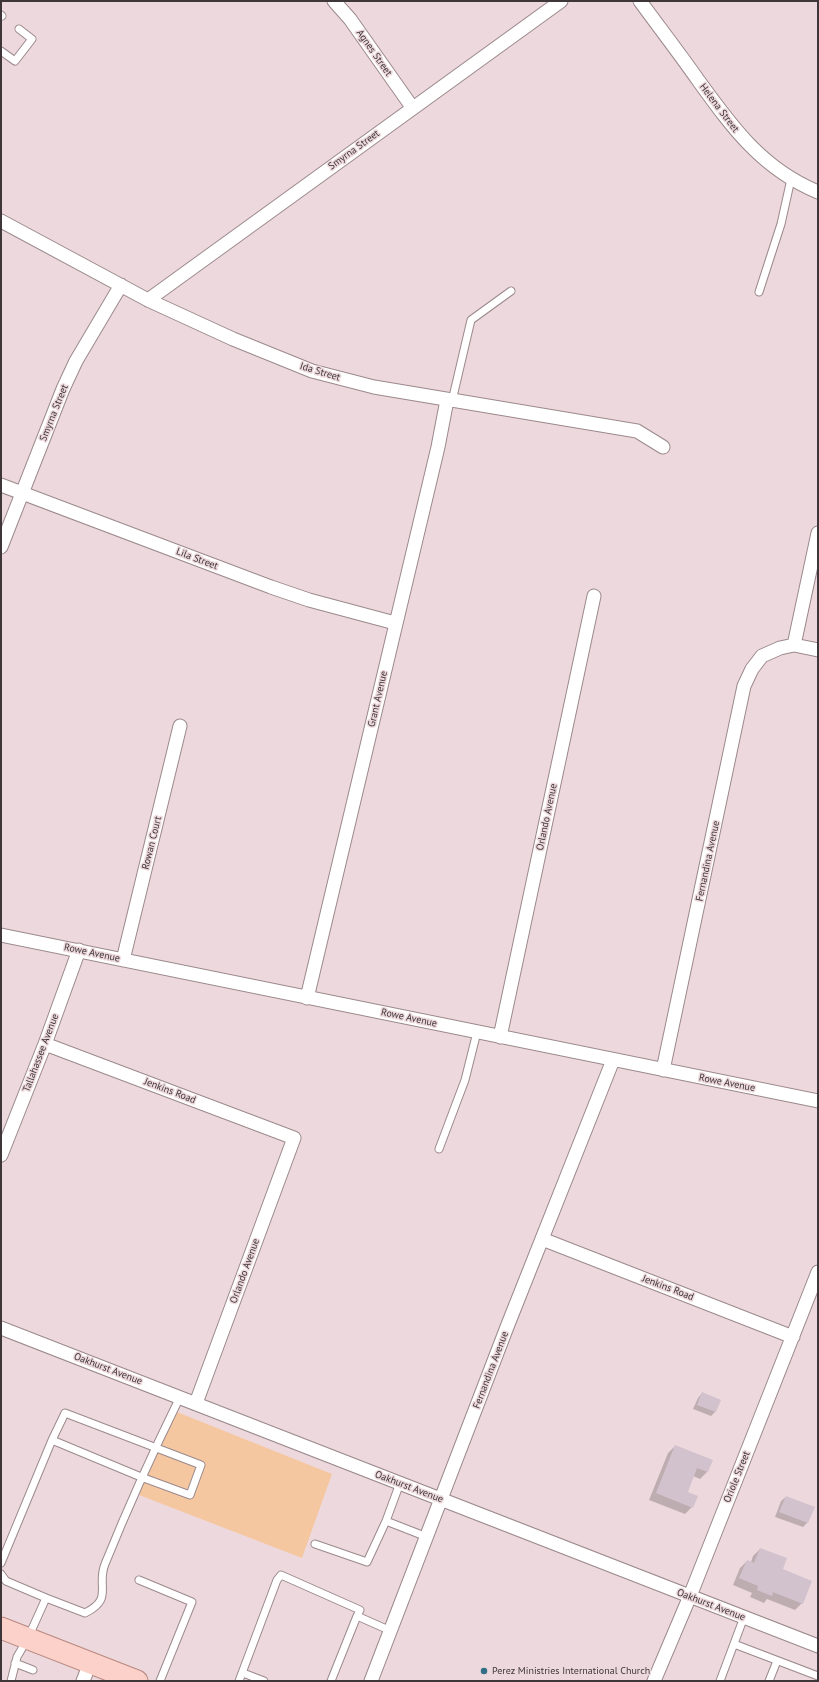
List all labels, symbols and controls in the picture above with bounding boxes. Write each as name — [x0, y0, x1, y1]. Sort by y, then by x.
street label: Agnes Street — [354, 27, 394, 79]
street label: Helena Street — [697, 81, 741, 135]
street label: Smyrna Street — [326, 127, 382, 173]
street label: Ida Street — [298, 360, 342, 384]
street label: Smyrna Street — [37, 383, 71, 443]
street label: Lila Street — [174, 546, 220, 572]
street label: Grant Avenue — [366, 670, 390, 728]
street label: Orlando Avenue — [534, 782, 560, 852]
street label: Rowan Court — [140, 815, 164, 871]
street label: Fernandina Avenue — [694, 820, 722, 902]
street label: Rowe Avenue — [63, 941, 121, 965]
street label: Rowe Avenue — [380, 1006, 438, 1030]
street label: Tallahassee Avenue — [21, 1012, 61, 1094]
street label: Rowe Avenue — [698, 1072, 756, 1094]
street label: Jenkins Road — [142, 1076, 198, 1106]
street label: Orlando Avenue — [228, 1237, 262, 1305]
street label: Jenkins Road — [640, 1273, 696, 1303]
street label: Fernandina Avenue — [471, 1330, 511, 1410]
street label: Oakhurst Avenue — [72, 1350, 144, 1388]
street label: Oriole Street — [721, 1449, 753, 1505]
street label: Oakhurst Avenue — [373, 1468, 445, 1506]
street label: Oakhurst Avenue — [675, 1586, 747, 1624]
place label: Perez Ministries International Church — [492, 1665, 650, 1677]
marker: Perez Ministries International Church — [479, 1666, 489, 1676]

